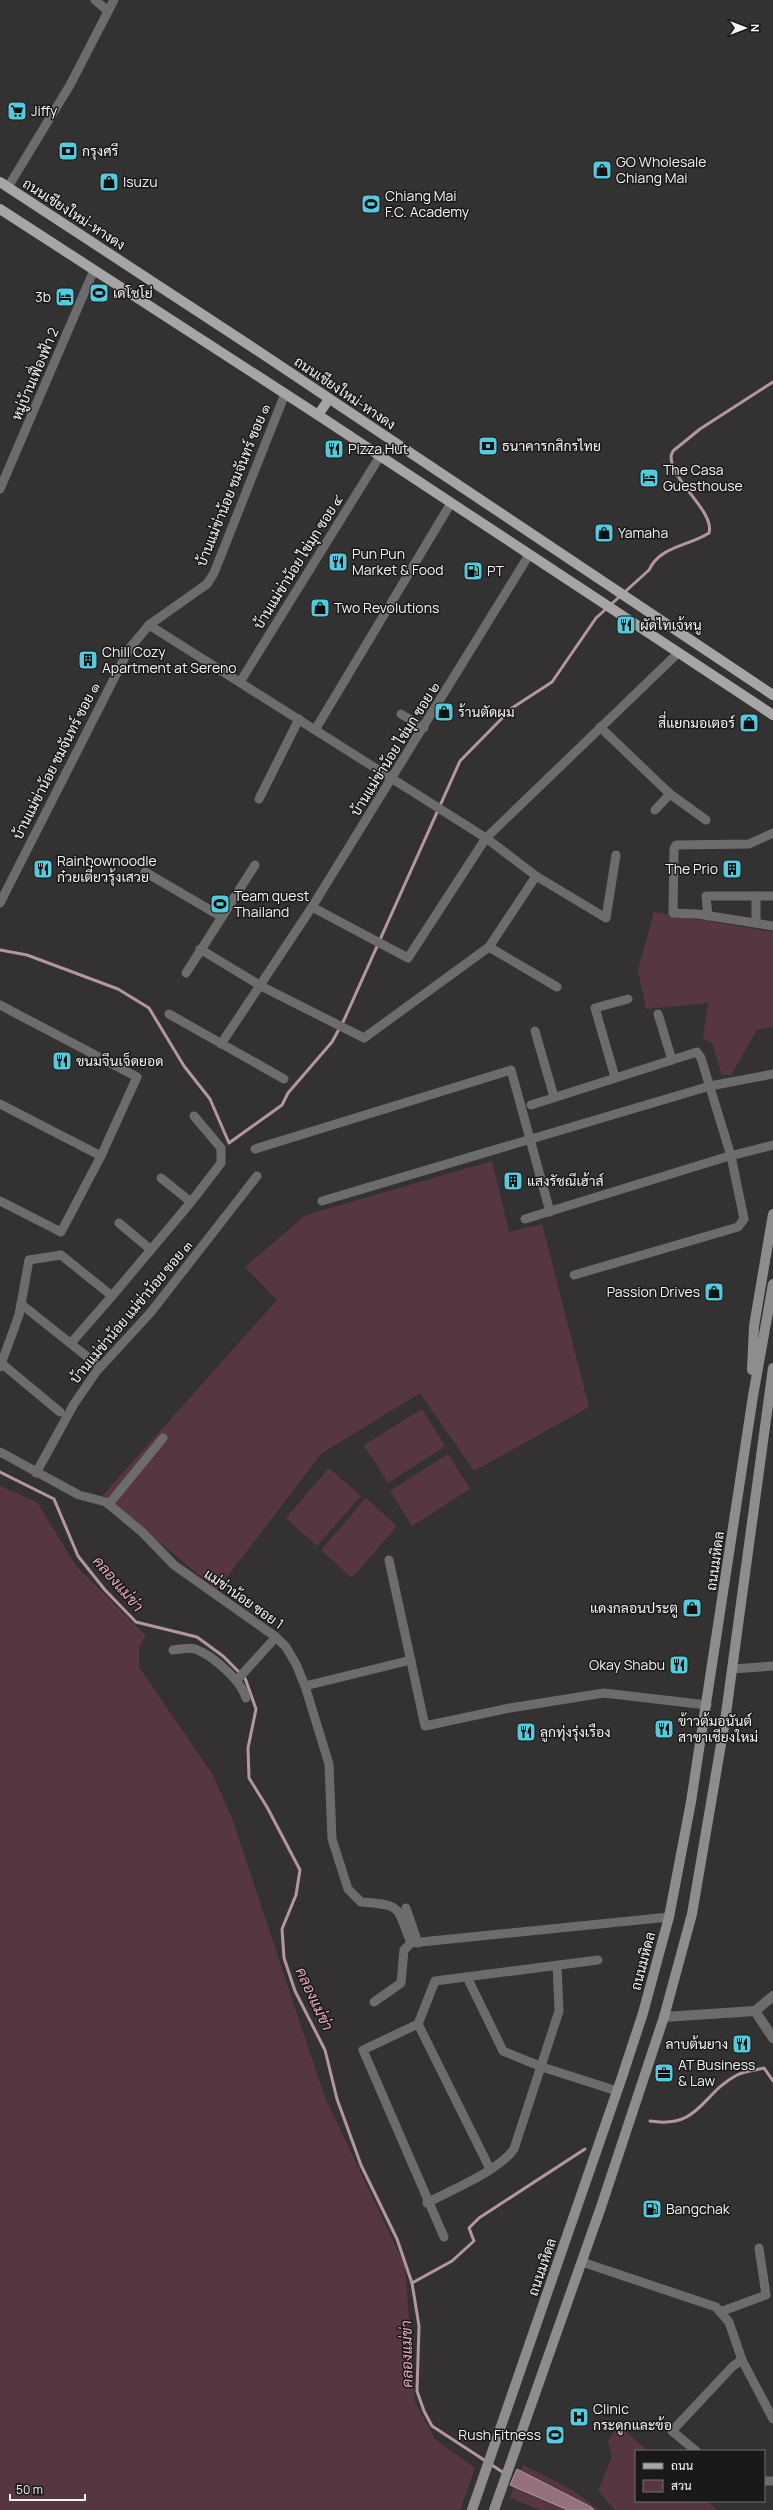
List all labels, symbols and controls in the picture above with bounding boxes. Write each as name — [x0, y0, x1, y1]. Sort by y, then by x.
north arrow — [725, 8, 765, 48]
text: N — [748, 24, 763, 32]
supermarket icon: Jiffy — [6, 100, 28, 122]
place label: Jiffy — [31, 101, 58, 120]
bank icon: กรุงศรี — [57, 140, 79, 162]
place label: กรุงศรี — [82, 141, 119, 161]
place label: GO Wholesale Chiang Mai — [616, 152, 707, 187]
shop icon: GO Wholesale Chiang Mai — [591, 159, 613, 181]
shop icon: Isuzu — [98, 171, 120, 193]
place label: Isuzu — [123, 172, 158, 191]
street label: ถนนเชียงใหม่-หางดง — [19, 173, 129, 254]
place label: Chiang Mai F.C. Academy — [385, 186, 470, 221]
sports icon: Chiang Mai F.C. Academy — [360, 193, 382, 215]
sports icon: เดโชโย่ — [88, 282, 110, 304]
place label: เดโชโย่ — [113, 283, 153, 302]
hotel icon: 3b — [54, 286, 76, 308]
place label: 3b — [35, 287, 51, 306]
street label: หมู่บ้านเฟื่องฟ้า 2 — [5, 324, 64, 423]
street label: ถนนเชียงใหม่-หางดง — [291, 352, 400, 434]
street label: บ้านแม่ข่าน้อย ชมจันทร์ ซอย ๑ — [191, 401, 274, 569]
bank icon: ธนาคารกสิกรไทย — [477, 435, 499, 457]
place label: ธนาคารกสิกรไทย — [502, 436, 601, 455]
restaurant icon: Pizza Hut — [323, 438, 345, 460]
place label: Pizza Hut — [348, 439, 409, 458]
place label: The Casa Guesthouse — [663, 460, 743, 495]
hotel icon: The Casa Guesthouse — [638, 467, 660, 489]
street label: บ้านแม่ข่าน้อย ไข่มุก ซอย ๔ — [248, 491, 348, 633]
shop icon: Yamaha — [593, 522, 615, 544]
place label: Yamaha — [618, 523, 668, 542]
place label: Pun Pun Market & Food — [352, 544, 444, 579]
restaurant icon: Pun Pun Market & Food — [327, 551, 349, 573]
fuel station icon: PT — [462, 560, 484, 582]
place label: PT — [487, 561, 504, 580]
shop icon: Two Revolutions — [309, 597, 331, 619]
place label: Two Revolutions — [334, 598, 439, 617]
restaurant icon: ผัดไทเจ้หนู — [615, 614, 637, 636]
place label: ผัดไทเจ้หนู — [640, 615, 702, 635]
place label: Chill Cozy Apartment at Sereno — [102, 642, 237, 677]
building icon: Chill Cozy Apartment at Sereno — [77, 649, 99, 671]
street label: บ้านแม่ข่าน้อย ไข่มุก ซอย ๒ — [345, 678, 445, 820]
street label: บ้านแม่ข่าน้อย ชมจันทร์ ซอย ๑ — [8, 679, 104, 843]
shop icon: ร้านตัดผม — [433, 701, 455, 723]
place label: ร้านตัดผม — [458, 702, 515, 721]
place label: สี่แยกมอเตอร์ — [658, 711, 735, 732]
shop icon: สี่แยกมอเตอร์ — [738, 712, 760, 734]
place label: Rainbownoodle ก๋วยเตี๋ยวรุ้งเสวย — [57, 851, 157, 887]
restaurant icon: Rainbownoodle ก๋วยเตี๋ยวรุ้งเสวย — [32, 858, 54, 880]
building icon: The Prio — [721, 858, 743, 880]
place label: The Prio — [665, 859, 718, 878]
place label: Team quest Thailand — [234, 886, 310, 921]
sports icon: Team quest Thailand — [209, 893, 231, 915]
restaurant icon: ขนมจีนเจ็ดยอด — [51, 1050, 73, 1072]
place label: ขนมจีนเจ็ดยอด — [76, 1051, 163, 1070]
building icon: แสงรัชณีเฮ้าส์ — [502, 1170, 524, 1192]
place label: แสงรัชณีเฮ้าส์ — [527, 1171, 604, 1190]
street label: บ้านแม่ข่าน้อย แม่ข่าน้อย ซอย ๓ — [65, 1236, 196, 1387]
shop icon: Passion Drives — [703, 1281, 725, 1303]
place label: Passion Drives — [607, 1282, 700, 1301]
street label: ถนนมหิดล — [701, 1530, 728, 1592]
water label: คลองแม่ข่า — [88, 1551, 148, 1616]
street label: แม่ข่าน้อย ซอย 1 — [201, 1564, 288, 1633]
shop icon: แดงกลอนประตู — [681, 1597, 703, 1619]
place label: แดงกลอนประตู — [590, 1598, 678, 1618]
restaurant icon: Okay Shabu — [668, 1654, 690, 1676]
place label: Okay Shabu — [589, 1655, 665, 1674]
place label: ข้าวต้มอนันต์ สาขาเชียงใหม่ — [678, 1711, 758, 1746]
restaurant icon: ข้าวต้มอนันต์ สาขาเชียงใหม่ — [653, 1718, 675, 1740]
restaurant icon: ลูกทุ่งรุ่งเรือง — [515, 1721, 537, 1743]
place label: ลูกทุ่งรุ่งเรือง — [540, 1722, 611, 1742]
street label: ถนนมหิดล — [626, 1929, 659, 1992]
water label: คลองแม่ข่า — [291, 1964, 338, 2034]
restaurant icon: ลาบต้นยาง — [731, 2033, 753, 2055]
place label: ลาบต้นยาง — [665, 2034, 728, 2053]
place label: AT Business & Law — [678, 2055, 755, 2090]
office icon: AT Business & Law — [653, 2062, 675, 2084]
fuel station icon: Bangchak — [641, 2198, 663, 2220]
place label: Bangchak — [666, 2199, 731, 2218]
street label: ถนนมหิดล — [523, 2235, 560, 2298]
water label: คลองแม่ข่า — [395, 2320, 418, 2388]
place label: Clinic กระดูกและข้อ — [593, 2399, 672, 2435]
hospital icon: Clinic กระดูกและข้อ — [568, 2406, 590, 2428]
sports icon: Rush Fitness — [544, 2424, 566, 2446]
place label: Rush Fitness — [458, 2425, 541, 2444]
legend — [635, 2450, 765, 2502]
text: ถนน — [671, 2457, 694, 2474]
scale bar — [10, 2476, 85, 2502]
text: สวน — [671, 2477, 692, 2494]
text: 50 m — [16, 2481, 43, 2498]

